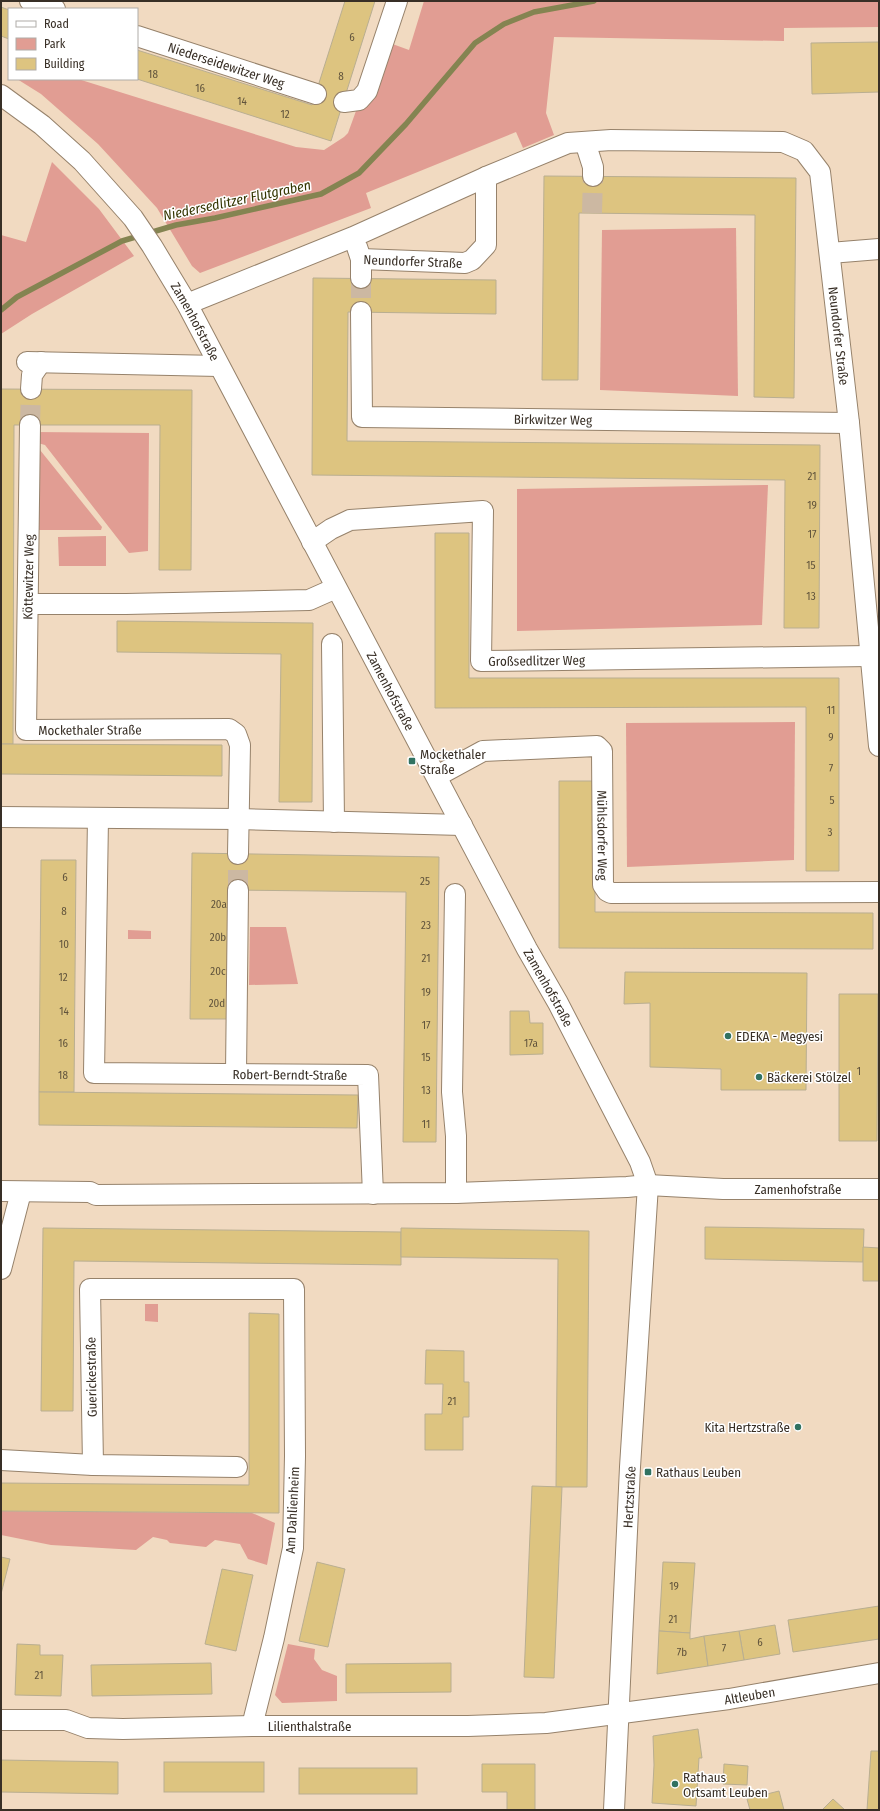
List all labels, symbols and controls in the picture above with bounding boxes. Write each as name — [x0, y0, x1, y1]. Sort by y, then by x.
legend — [8, 8, 138, 80]
text: Road — [44, 17, 69, 31]
house number: 6 — [349, 31, 355, 44]
text: Park — [44, 37, 66, 51]
street label: Niederseidewitzer Weg — [166, 40, 287, 92]
text: Building — [44, 57, 85, 71]
house number: 18 — [148, 68, 158, 81]
house number: 8 — [338, 70, 344, 83]
house number: 16 — [195, 82, 205, 95]
house number: 14 — [237, 95, 247, 108]
house number: 12 — [280, 108, 290, 121]
water label: Niedersedlitzer Flutgraben — [162, 177, 313, 224]
street label: Neundorfer Straße — [363, 252, 463, 271]
street label: Zamenhofstraße — [168, 280, 222, 363]
street label: Neundorfer Straße — [825, 286, 852, 386]
street label: Birkwitzer Weg — [514, 412, 593, 428]
house number: 21 — [808, 470, 816, 483]
house number: 19 — [807, 499, 817, 512]
house number: 17 — [808, 528, 817, 541]
street label: Köttewitzer Weg — [20, 533, 37, 620]
house number: 15 — [806, 559, 816, 572]
house number: 13 — [806, 590, 816, 603]
street label: Zamenhofstraße — [364, 649, 417, 733]
street label: Großsedlitzer Weg — [488, 653, 586, 669]
house number: 11 — [827, 704, 835, 717]
street label: Mockethaler Straße — [38, 722, 142, 738]
house number: 9 — [828, 731, 834, 744]
place label: Mockethaler Straße — [420, 747, 486, 777]
marker: Mockethaler Straße — [407, 756, 417, 766]
house number: 7 — [829, 762, 834, 775]
street label: Mühlsdorfer Weg — [594, 790, 610, 882]
house number: 5 — [829, 794, 835, 807]
house number: 3 — [828, 826, 833, 839]
house number: 6 — [62, 871, 68, 884]
house number: 25 — [420, 875, 430, 888]
house number: 20a — [211, 898, 227, 911]
house number: 8 — [61, 905, 67, 918]
house number: 23 — [421, 919, 431, 932]
house number: 20b — [210, 931, 226, 944]
house number: 10 — [59, 938, 69, 951]
street label: Zamenhofstraße — [520, 946, 576, 1029]
house number: 21 — [422, 952, 430, 965]
house number: 20c — [210, 965, 226, 978]
house number: 12 — [58, 971, 68, 984]
house number: 19 — [421, 986, 431, 999]
house number: 20d — [209, 997, 225, 1010]
house number: 14 — [59, 1005, 69, 1018]
house number: 17 — [422, 1019, 431, 1032]
place label: EDEKA - Megyesi — [736, 1029, 823, 1044]
marker: EDEKA - Megyesi — [723, 1031, 733, 1041]
house number: 16 — [58, 1037, 68, 1050]
house number: 17a — [524, 1037, 538, 1050]
house number: 15 — [421, 1051, 431, 1064]
house number: 1 — [857, 1065, 861, 1078]
street label: Robert-Berndt-Straße — [233, 1067, 347, 1083]
house number: 18 — [58, 1069, 68, 1082]
place label: Bäckerei Stölzel — [767, 1070, 852, 1085]
marker: Bäckerei Stölzel — [754, 1072, 764, 1082]
house number: 13 — [421, 1084, 431, 1097]
house number: 11 — [422, 1118, 430, 1131]
street label: Zamenhofstraße — [754, 1182, 841, 1197]
street label: Guerickestraße — [83, 1337, 100, 1417]
house number: 21 — [448, 1395, 456, 1408]
place label: Kita Hertzstraße — [704, 1420, 790, 1435]
marker: Kita Hertzstraße — [793, 1422, 803, 1432]
place label: Rathaus Leuben — [656, 1465, 741, 1480]
street label: Am Dahlienheim — [283, 1466, 302, 1554]
street label: Hertzstraße — [620, 1466, 639, 1528]
marker: Rathaus Leuben — [643, 1467, 653, 1477]
house number: 19 — [669, 1580, 679, 1593]
house number: 21 — [669, 1613, 677, 1626]
house number: 6 — [757, 1636, 763, 1649]
house number: 7 — [722, 1642, 727, 1655]
house number: 7b — [677, 1646, 687, 1659]
house number: 21 — [35, 1669, 43, 1682]
street label: Altleuben — [723, 1684, 776, 1708]
street label: Lilienthalstraße — [268, 1719, 351, 1734]
place label: Rathaus Ortsamt Leuben — [683, 1770, 768, 1800]
marker: Rathaus Ortsamt Leuben — [670, 1779, 680, 1789]

